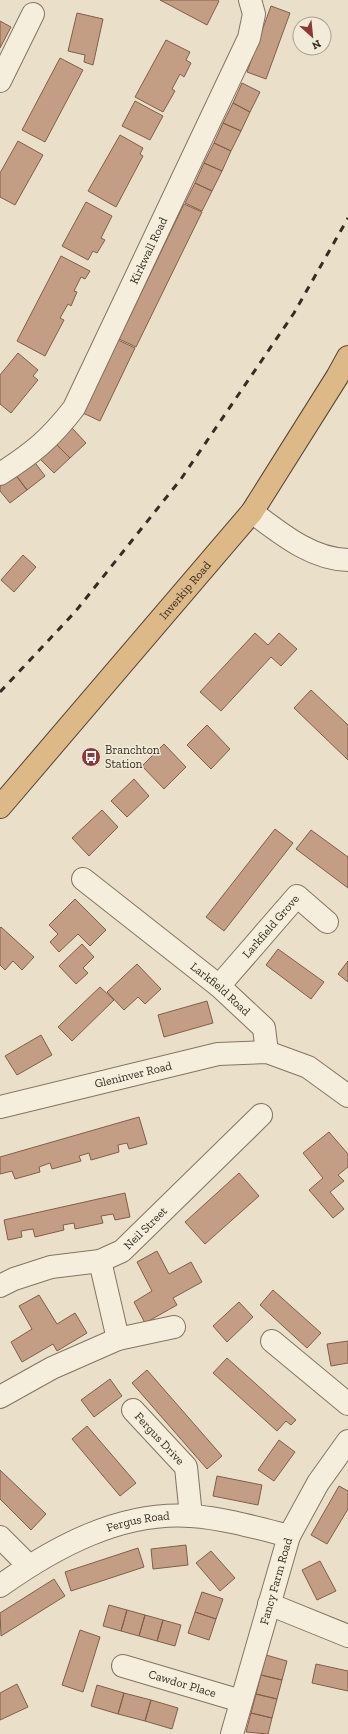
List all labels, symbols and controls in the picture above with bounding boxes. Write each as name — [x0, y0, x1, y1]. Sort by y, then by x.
north arrow — [292, 16, 332, 56]
text: N — [309, 37, 323, 52]
street label: Kirkwall Road — [127, 214, 170, 286]
street label: Inverkip Road — [156, 558, 214, 622]
place label: Branchton Station — [105, 743, 160, 771]
bus stop icon: Branchton Station — [80, 746, 102, 768]
street label: Larkfield Grove — [239, 891, 302, 961]
street label: Larkfield Road — [188, 959, 253, 1019]
street label: Gleninver Road — [93, 1058, 174, 1091]
street label: Neil Street — [121, 1203, 171, 1252]
street label: Fergus Drive — [132, 1409, 188, 1468]
street label: Fergus Road — [105, 1509, 170, 1535]
street label: Fancy Farm Road — [257, 1536, 295, 1626]
street label: Cawdor Place — [147, 1667, 218, 1700]

